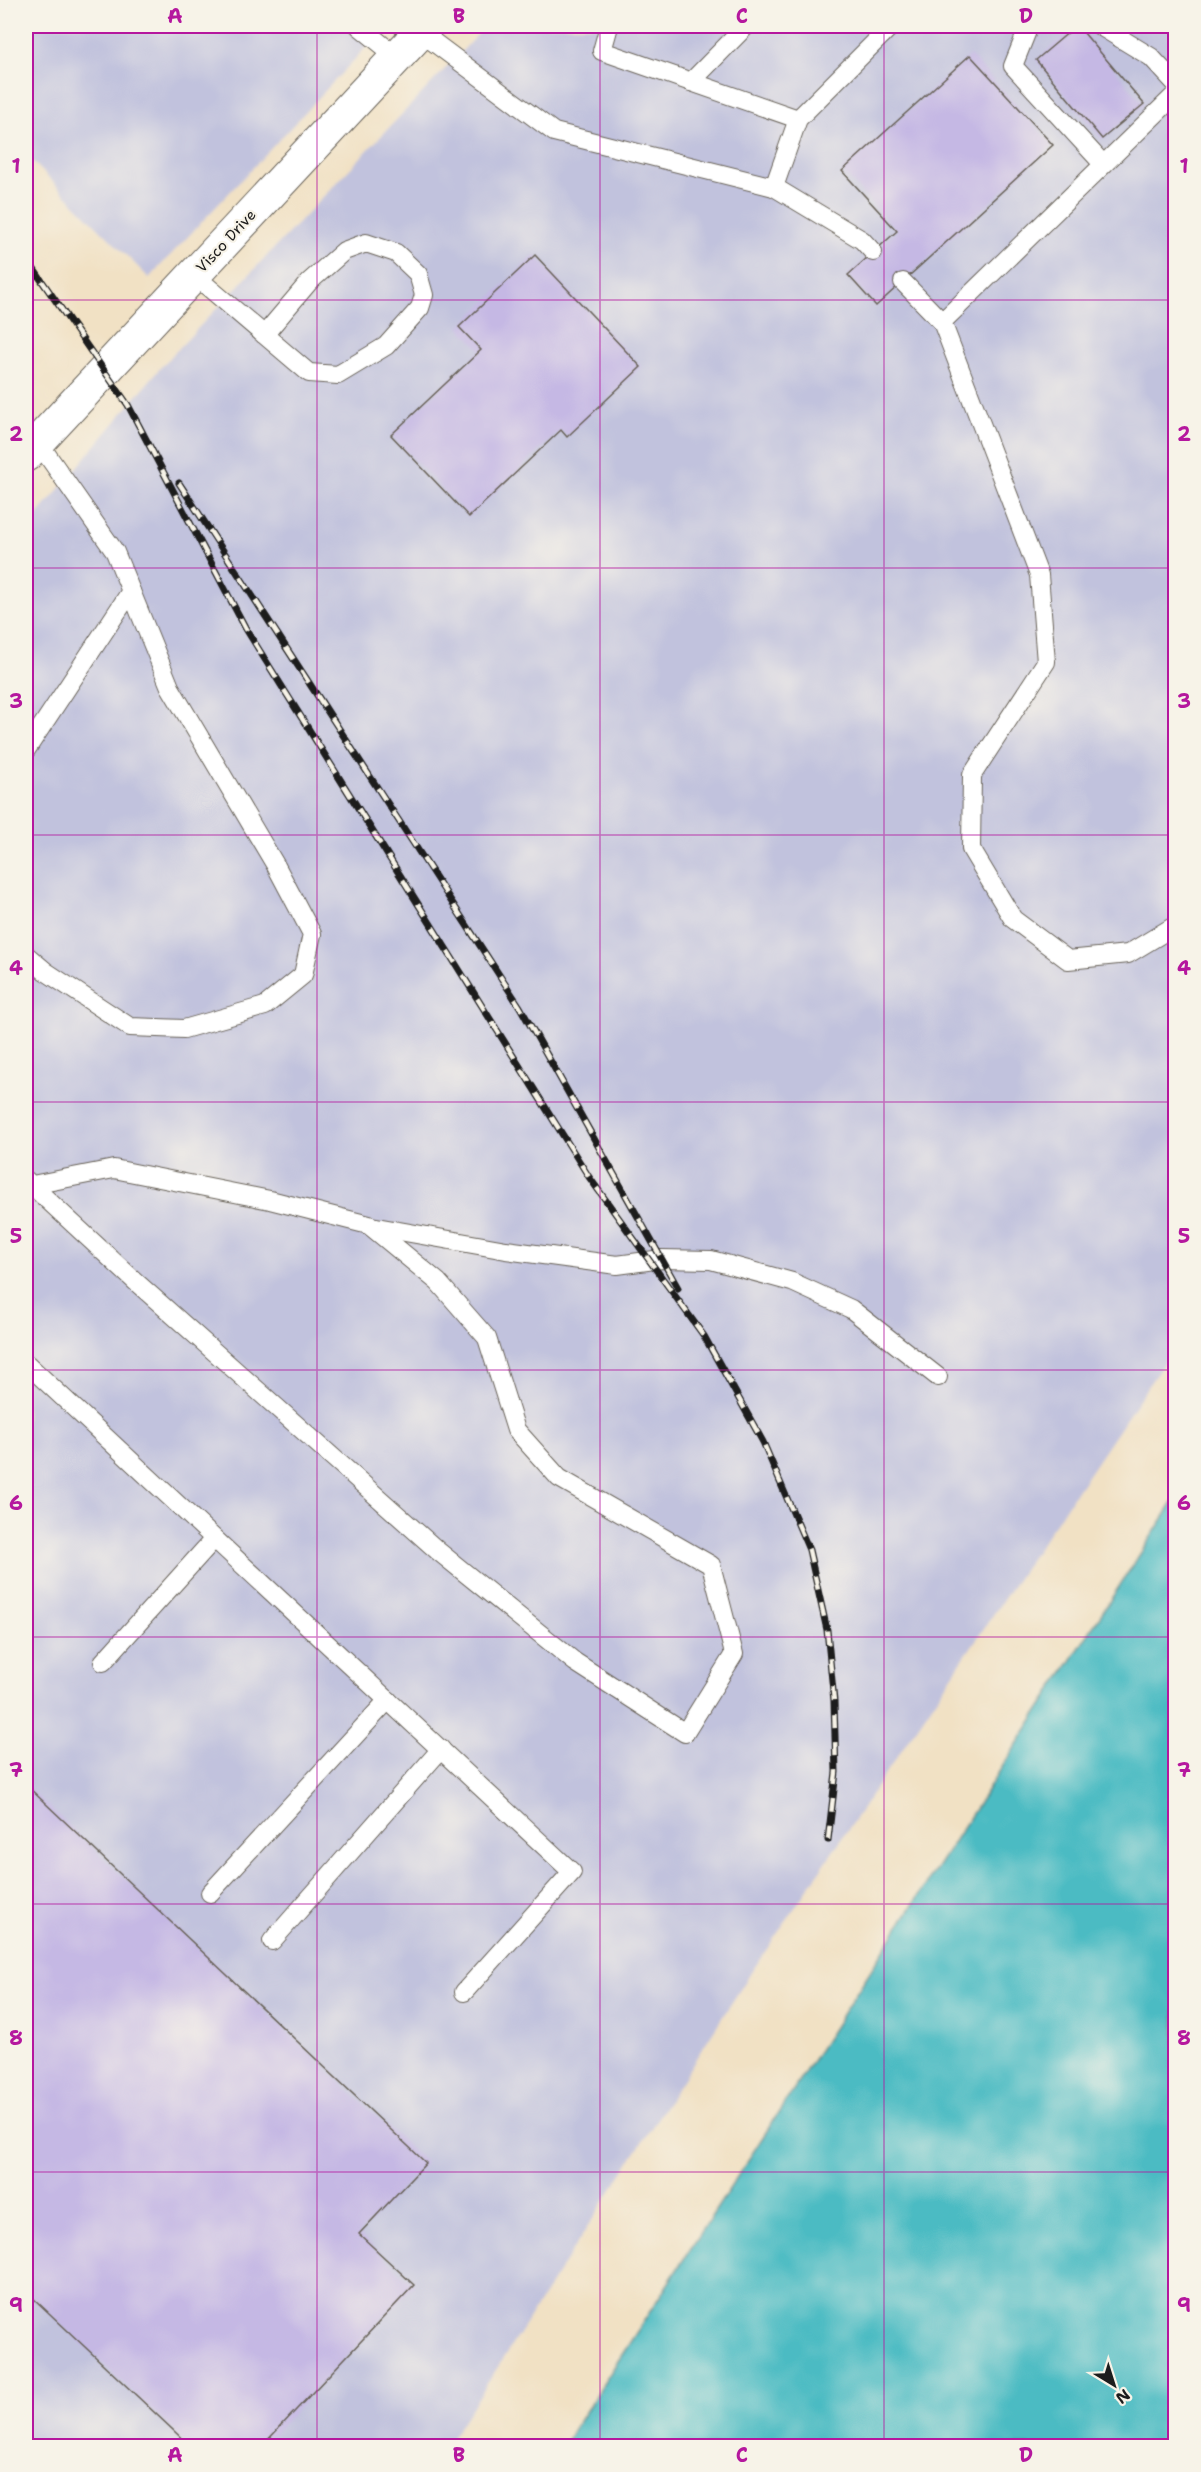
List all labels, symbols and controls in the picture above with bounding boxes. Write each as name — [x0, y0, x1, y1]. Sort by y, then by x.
text: A — [167, 3, 183, 29]
text: B — [453, 3, 465, 29]
text: C — [736, 3, 748, 29]
text: D — [1019, 3, 1033, 29]
text: 1 — [11, 153, 21, 179]
text: 1 — [1179, 153, 1189, 179]
street label: Visco Drive — [192, 205, 260, 277]
text: 2 — [9, 421, 23, 447]
text: 2 — [1177, 421, 1191, 447]
text: 3 — [9, 688, 23, 714]
text: 3 — [1177, 688, 1191, 714]
text: 4 — [9, 955, 23, 981]
text: 4 — [1177, 955, 1191, 981]
text: 5 — [10, 1223, 22, 1249]
text: 5 — [1178, 1223, 1190, 1249]
text: 6 — [9, 1490, 23, 1516]
text: 6 — [1177, 1490, 1191, 1516]
text: 7 — [9, 1757, 23, 1783]
text: 7 — [1177, 1757, 1191, 1783]
text: 8 — [9, 2025, 23, 2051]
text: 8 — [1177, 2025, 1191, 2051]
text: 9 — [9, 2292, 23, 2318]
text: 9 — [1177, 2292, 1191, 2318]
north arrow — [1084, 2355, 1144, 2415]
text: N — [1111, 2384, 1134, 2409]
text: A — [167, 2442, 183, 2468]
text: B — [453, 2442, 465, 2468]
text: C — [736, 2442, 748, 2468]
text: D — [1019, 2442, 1033, 2468]

